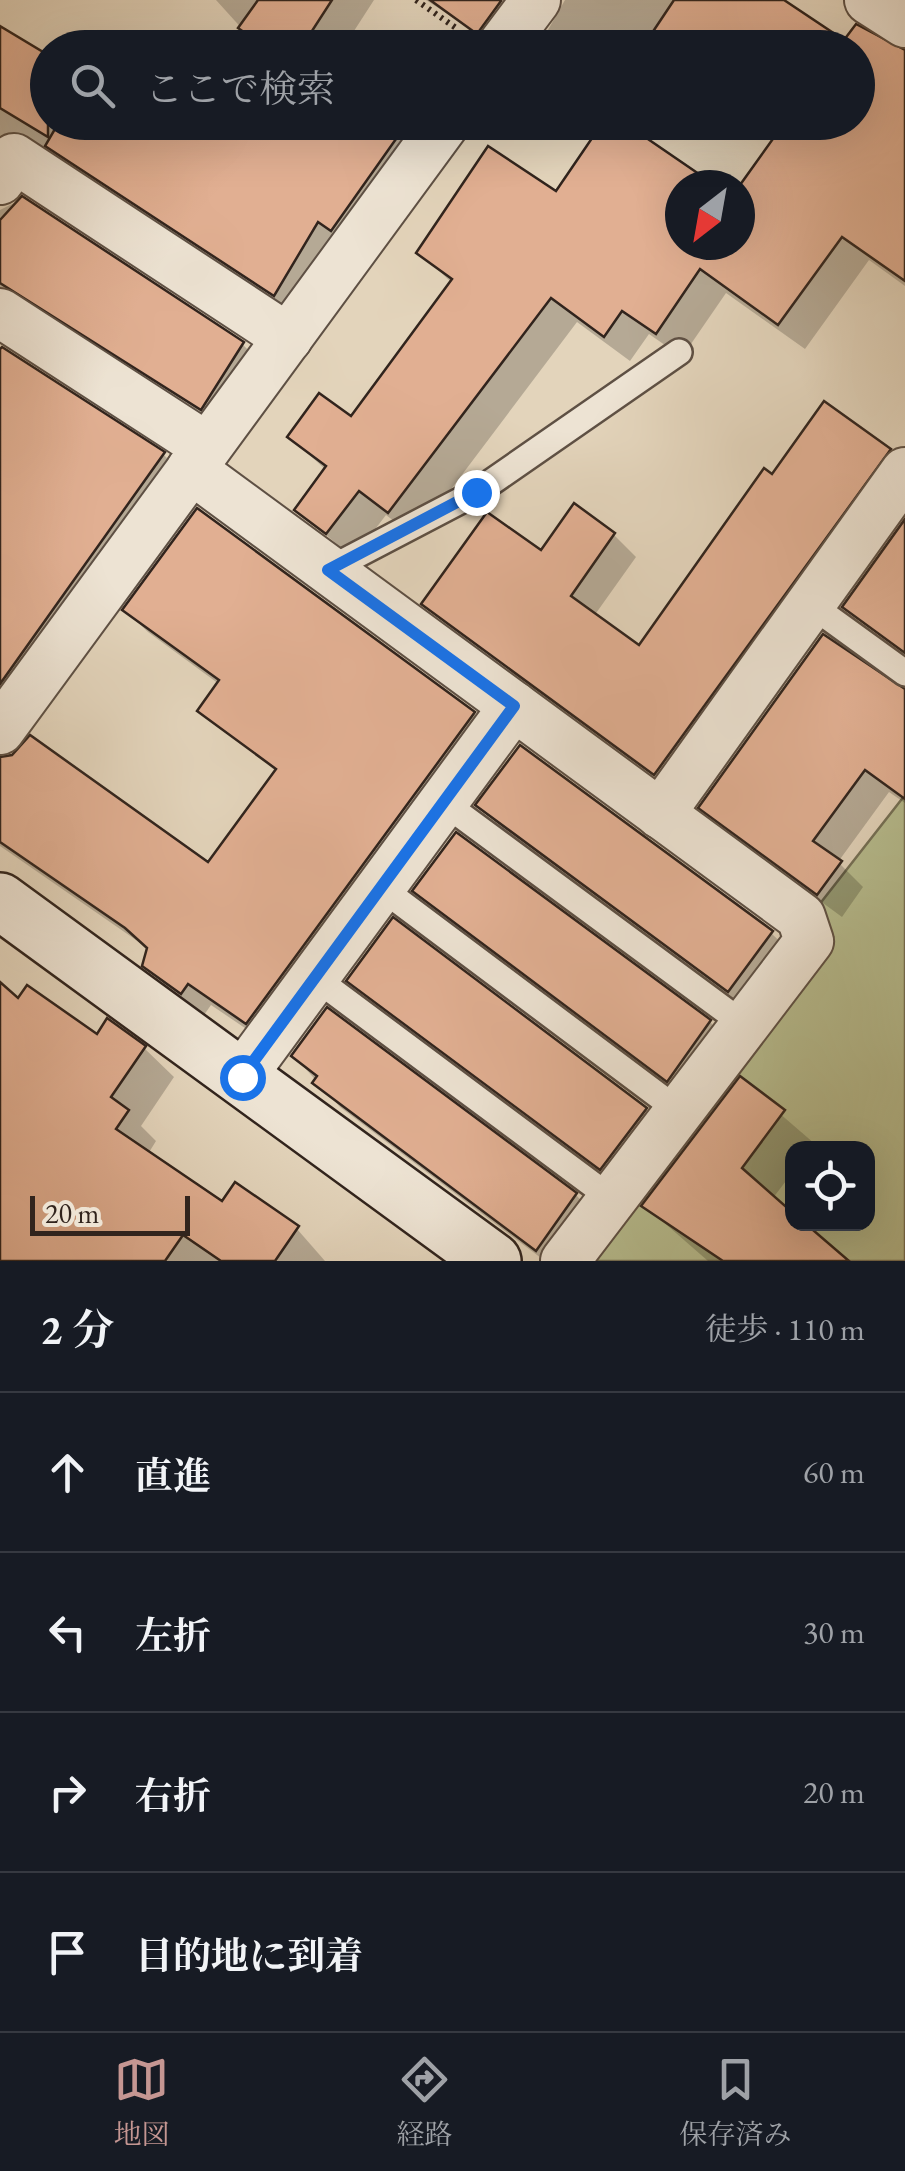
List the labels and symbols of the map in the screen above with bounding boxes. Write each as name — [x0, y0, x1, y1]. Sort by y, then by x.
north arrow — [665, 170, 755, 260]
route end — [454, 470, 500, 516]
route start — [220, 1055, 266, 1101]
scale bar — [30, 1191, 190, 1236]

